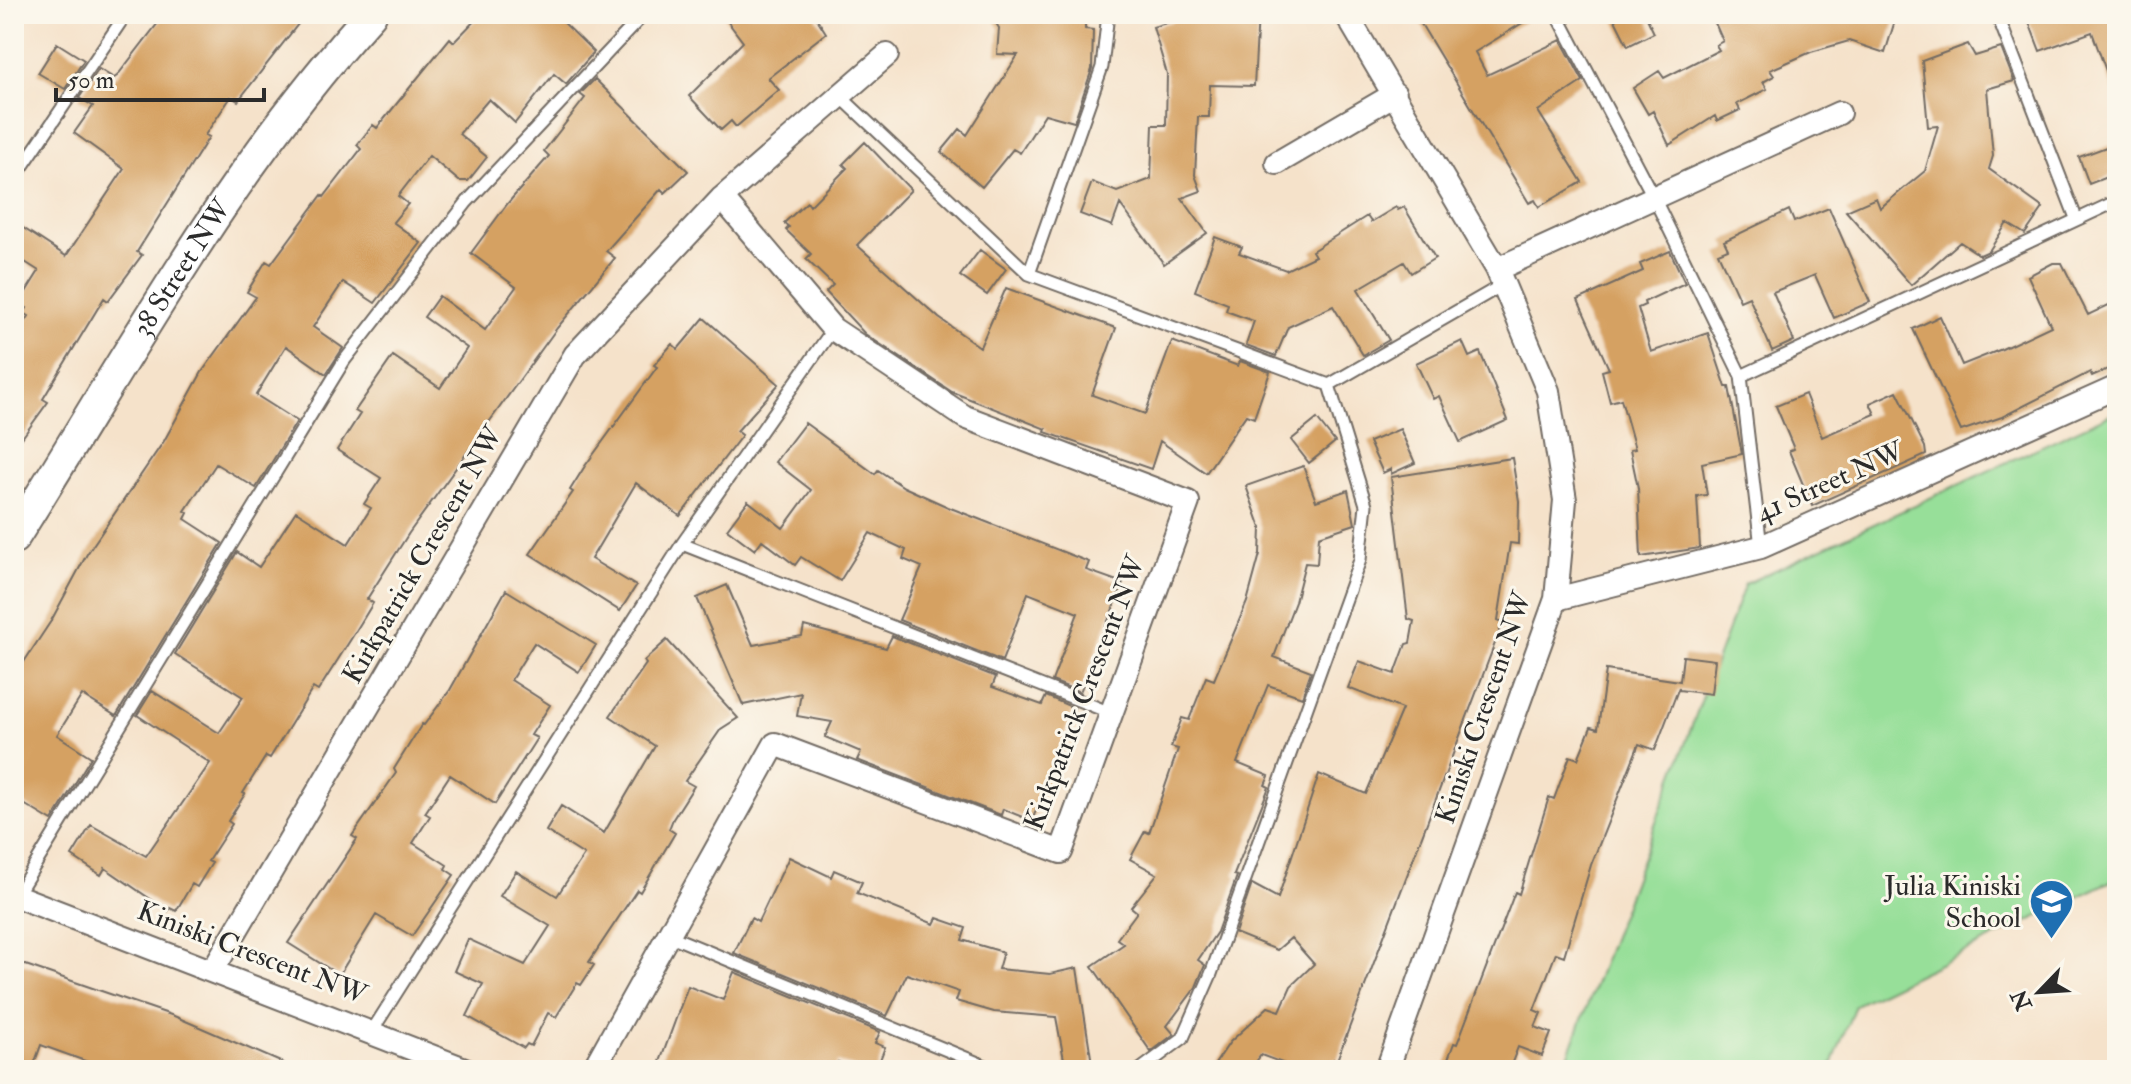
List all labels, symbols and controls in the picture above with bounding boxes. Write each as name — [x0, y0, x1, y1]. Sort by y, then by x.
scale bar — [56, 52, 264, 102]
text: 50 m — [68, 65, 115, 96]
street label: 38 Street NW — [125, 191, 240, 343]
street label: Kirkpatrick Crescent NW — [335, 419, 512, 690]
street label: 41 Street NW — [1751, 433, 1911, 530]
street label: Kirkpatrick Crescent NW — [1016, 549, 1154, 835]
street label: Kiniski Crescent NW — [1428, 586, 1541, 829]
place label: Julia Kiniski School — [1883, 869, 2021, 936]
school or university icon: Julia Kiniski School — [2028, 878, 2076, 941]
street label: Kiniski Crescent NW — [132, 893, 373, 1013]
north arrow — [1999, 952, 2079, 1032]
text: N — [2005, 985, 2039, 1016]

